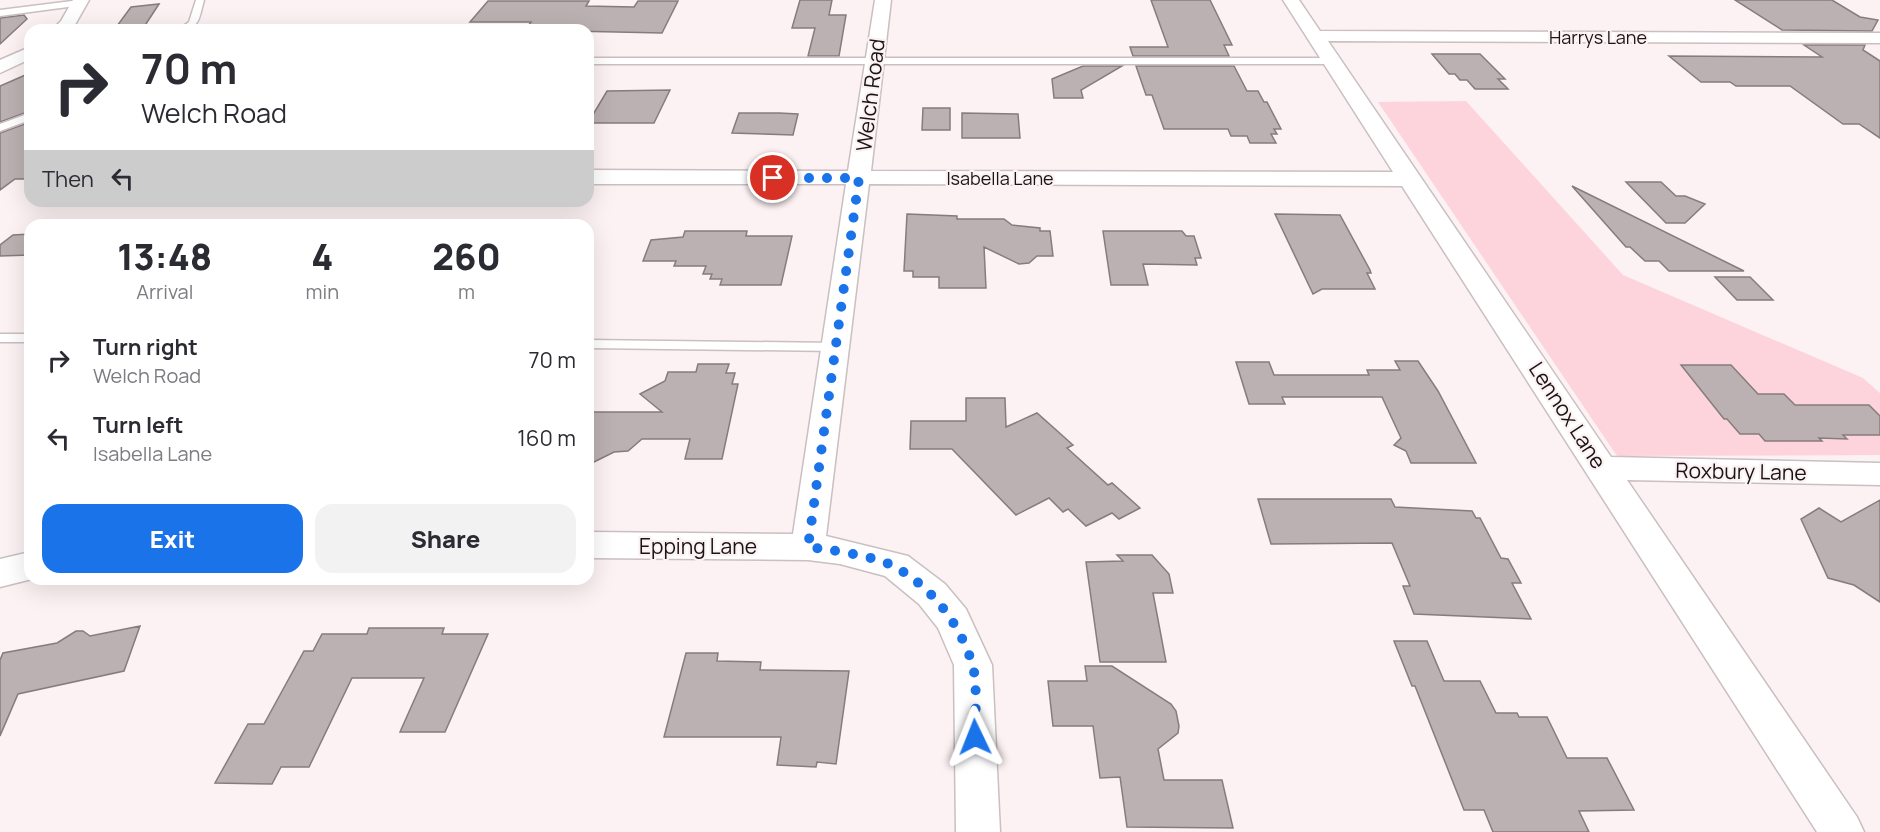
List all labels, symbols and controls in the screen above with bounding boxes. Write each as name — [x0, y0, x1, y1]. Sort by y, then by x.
street label: Harrys Lane — [1549, 25, 1647, 49]
street label: Welch Road — [849, 37, 891, 153]
text: 70 m — [141, 39, 237, 97]
icon: right — [42, 48, 120, 126]
text: Welch Road — [141, 94, 287, 131]
pin — [747, 152, 798, 203]
icon: arrive — [756, 161, 789, 194]
icon: left — [106, 162, 139, 195]
text: Then — [42, 164, 94, 194]
street label: Isabella Lane — [946, 166, 1054, 190]
text: 13:48 — [117, 232, 212, 281]
text: 4 — [311, 232, 333, 281]
text: 260 — [432, 232, 501, 281]
text: Arrival — [136, 278, 193, 305]
text: min — [306, 278, 339, 305]
text: m — [458, 278, 475, 305]
text: Turn right — [93, 332, 198, 362]
icon: right — [42, 344, 75, 377]
text: 70 m — [528, 345, 576, 375]
street label: Lennox Lane — [1523, 356, 1613, 474]
text: Welch Road — [93, 362, 201, 389]
text: Turn left — [93, 410, 183, 440]
icon: left — [42, 422, 75, 455]
text: 160 m — [517, 423, 576, 453]
text: Isabella Lane — [93, 440, 212, 467]
street label: Roxbury Lane — [1675, 456, 1807, 486]
button: Exit — [42, 504, 303, 573]
button: Share — [315, 504, 576, 573]
street label: Epping Lane — [639, 532, 757, 560]
position arrow — [943, 705, 1007, 769]

